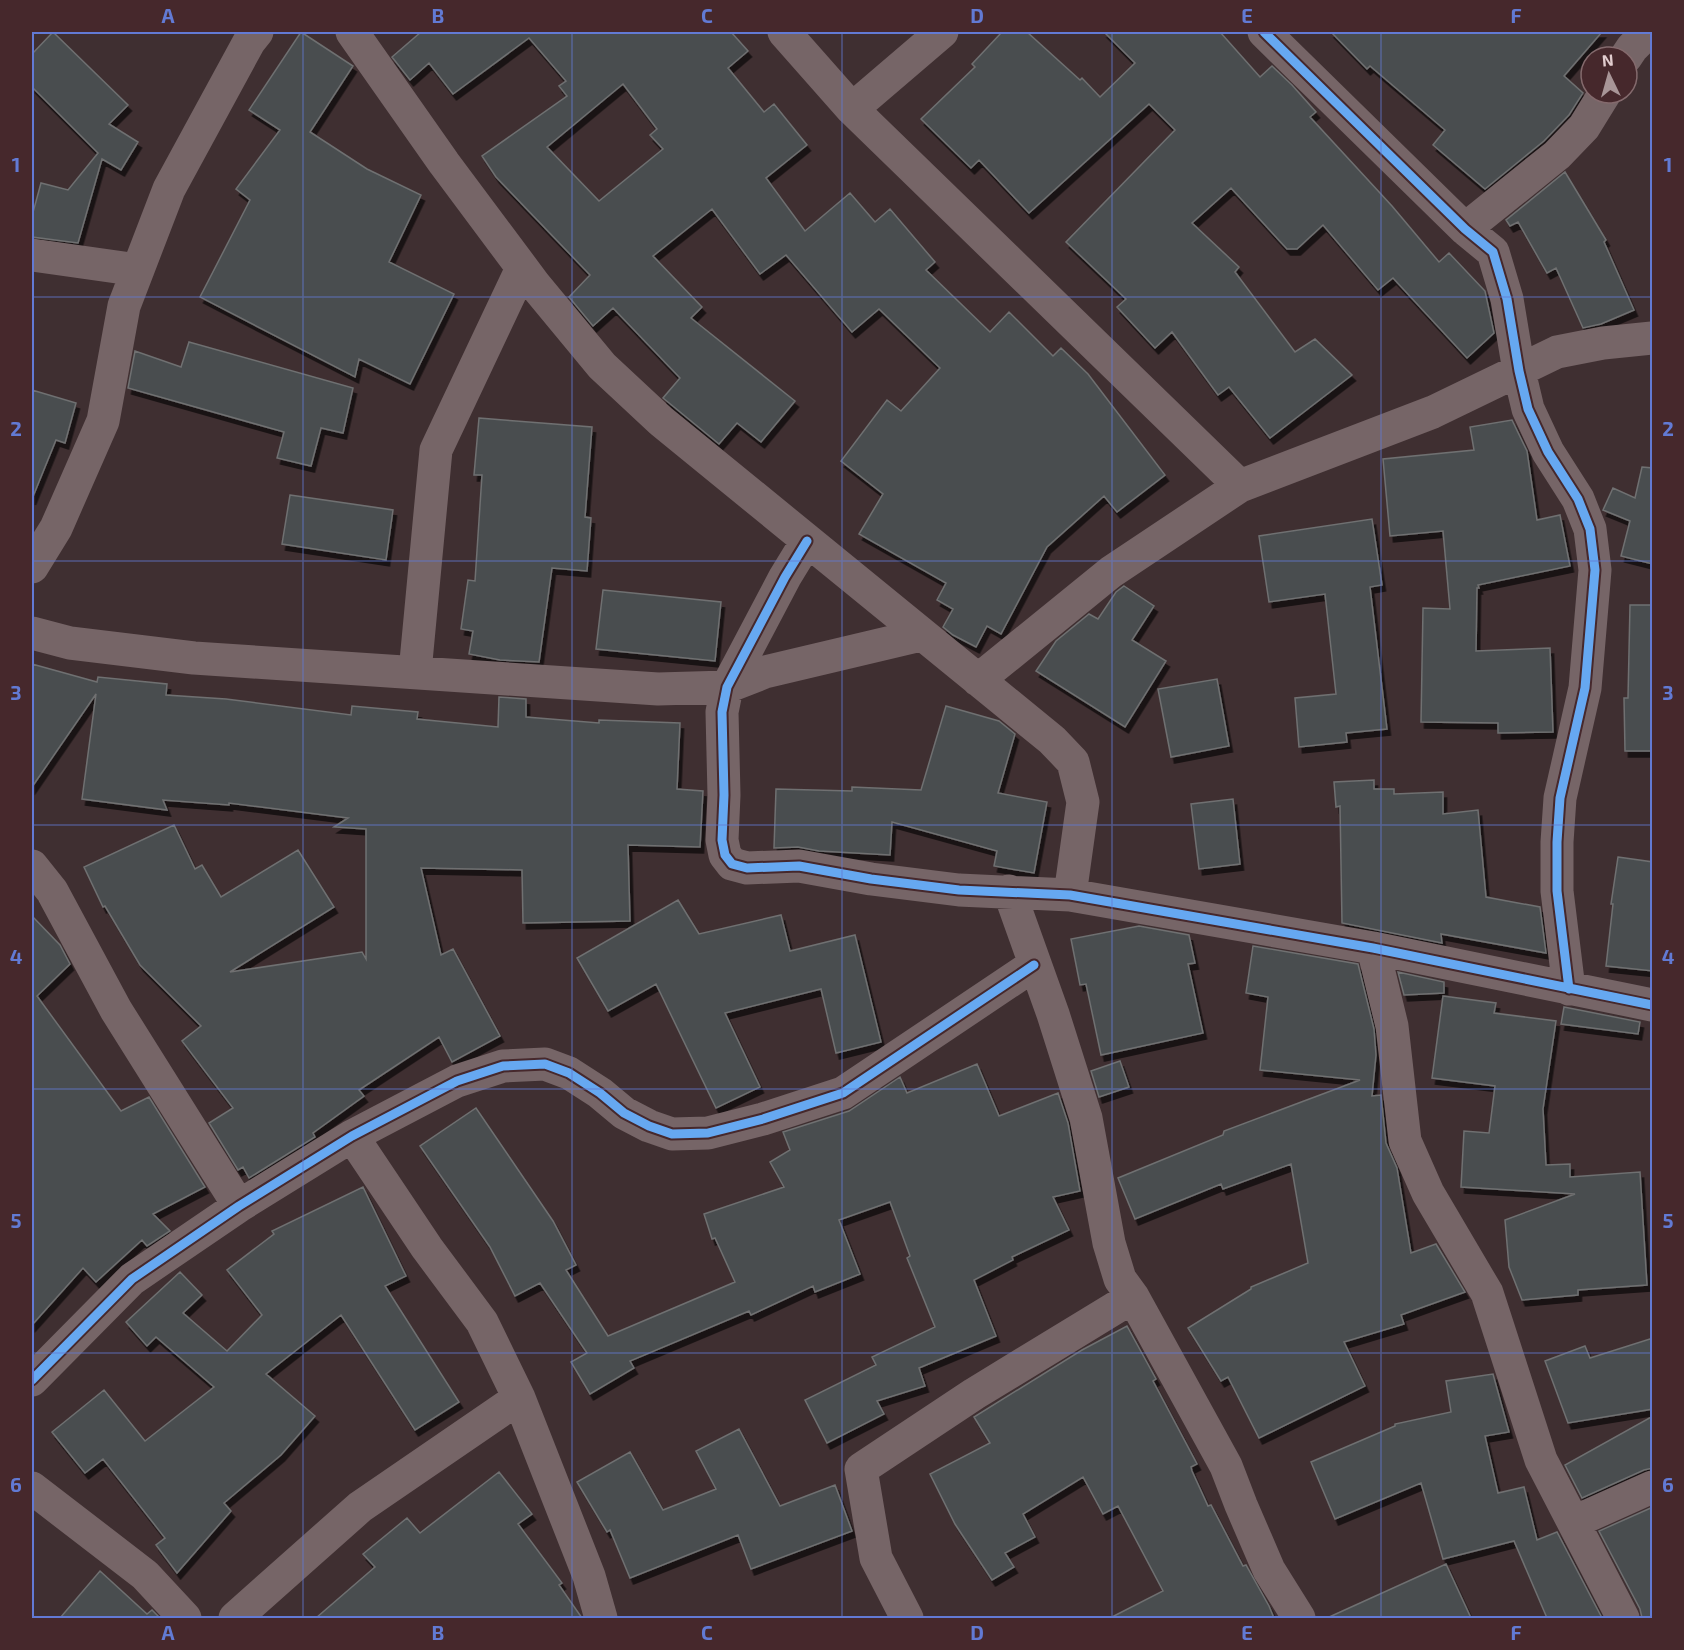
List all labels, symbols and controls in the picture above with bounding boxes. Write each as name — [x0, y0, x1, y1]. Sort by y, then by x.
text: A — [161, 3, 175, 27]
text: B — [432, 3, 444, 27]
text: C — [701, 3, 713, 27]
text: D — [970, 3, 984, 27]
text: E — [1241, 3, 1253, 27]
text: F — [1510, 3, 1522, 27]
north arrow — [1579, 45, 1639, 105]
text: N — [1601, 50, 1614, 70]
text: 1 — [12, 152, 20, 176]
text: 1 — [1664, 152, 1672, 176]
text: 2 — [10, 416, 22, 440]
text: 2 — [1662, 416, 1674, 440]
text: 3 — [10, 680, 22, 704]
text: 3 — [1662, 680, 1674, 704]
text: 4 — [10, 944, 23, 968]
text: 4 — [1662, 944, 1675, 968]
text: 5 — [10, 1208, 22, 1232]
text: 5 — [1662, 1208, 1674, 1232]
text: 6 — [10, 1472, 22, 1496]
text: 6 — [1662, 1472, 1674, 1496]
text: A — [161, 1620, 175, 1644]
text: B — [432, 1620, 444, 1644]
text: C — [701, 1620, 713, 1644]
text: D — [970, 1620, 984, 1644]
text: E — [1241, 1620, 1253, 1644]
text: F — [1510, 1620, 1522, 1644]

